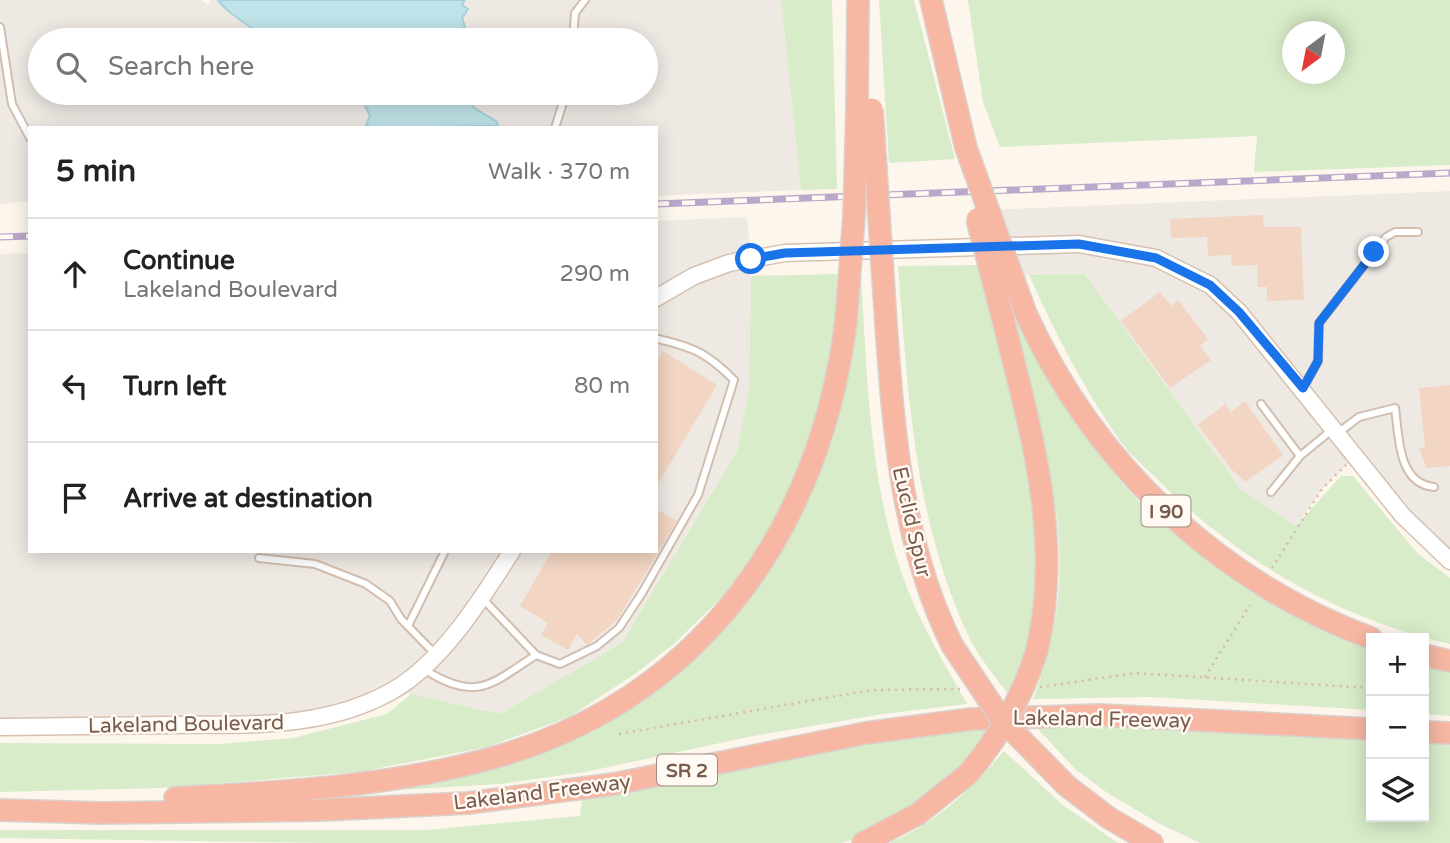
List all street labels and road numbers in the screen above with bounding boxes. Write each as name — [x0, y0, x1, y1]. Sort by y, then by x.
street label: Euclid Spur — [887, 464, 936, 580]
road number: I 90 — [1142, 496, 1190, 526]
street label: Lakeland Freeway — [1013, 705, 1191, 734]
street label: Lakeland Boulevard — [88, 710, 284, 739]
road number: SR 2 — [657, 754, 717, 786]
street label: Lakeland Freeway — [452, 769, 632, 816]

